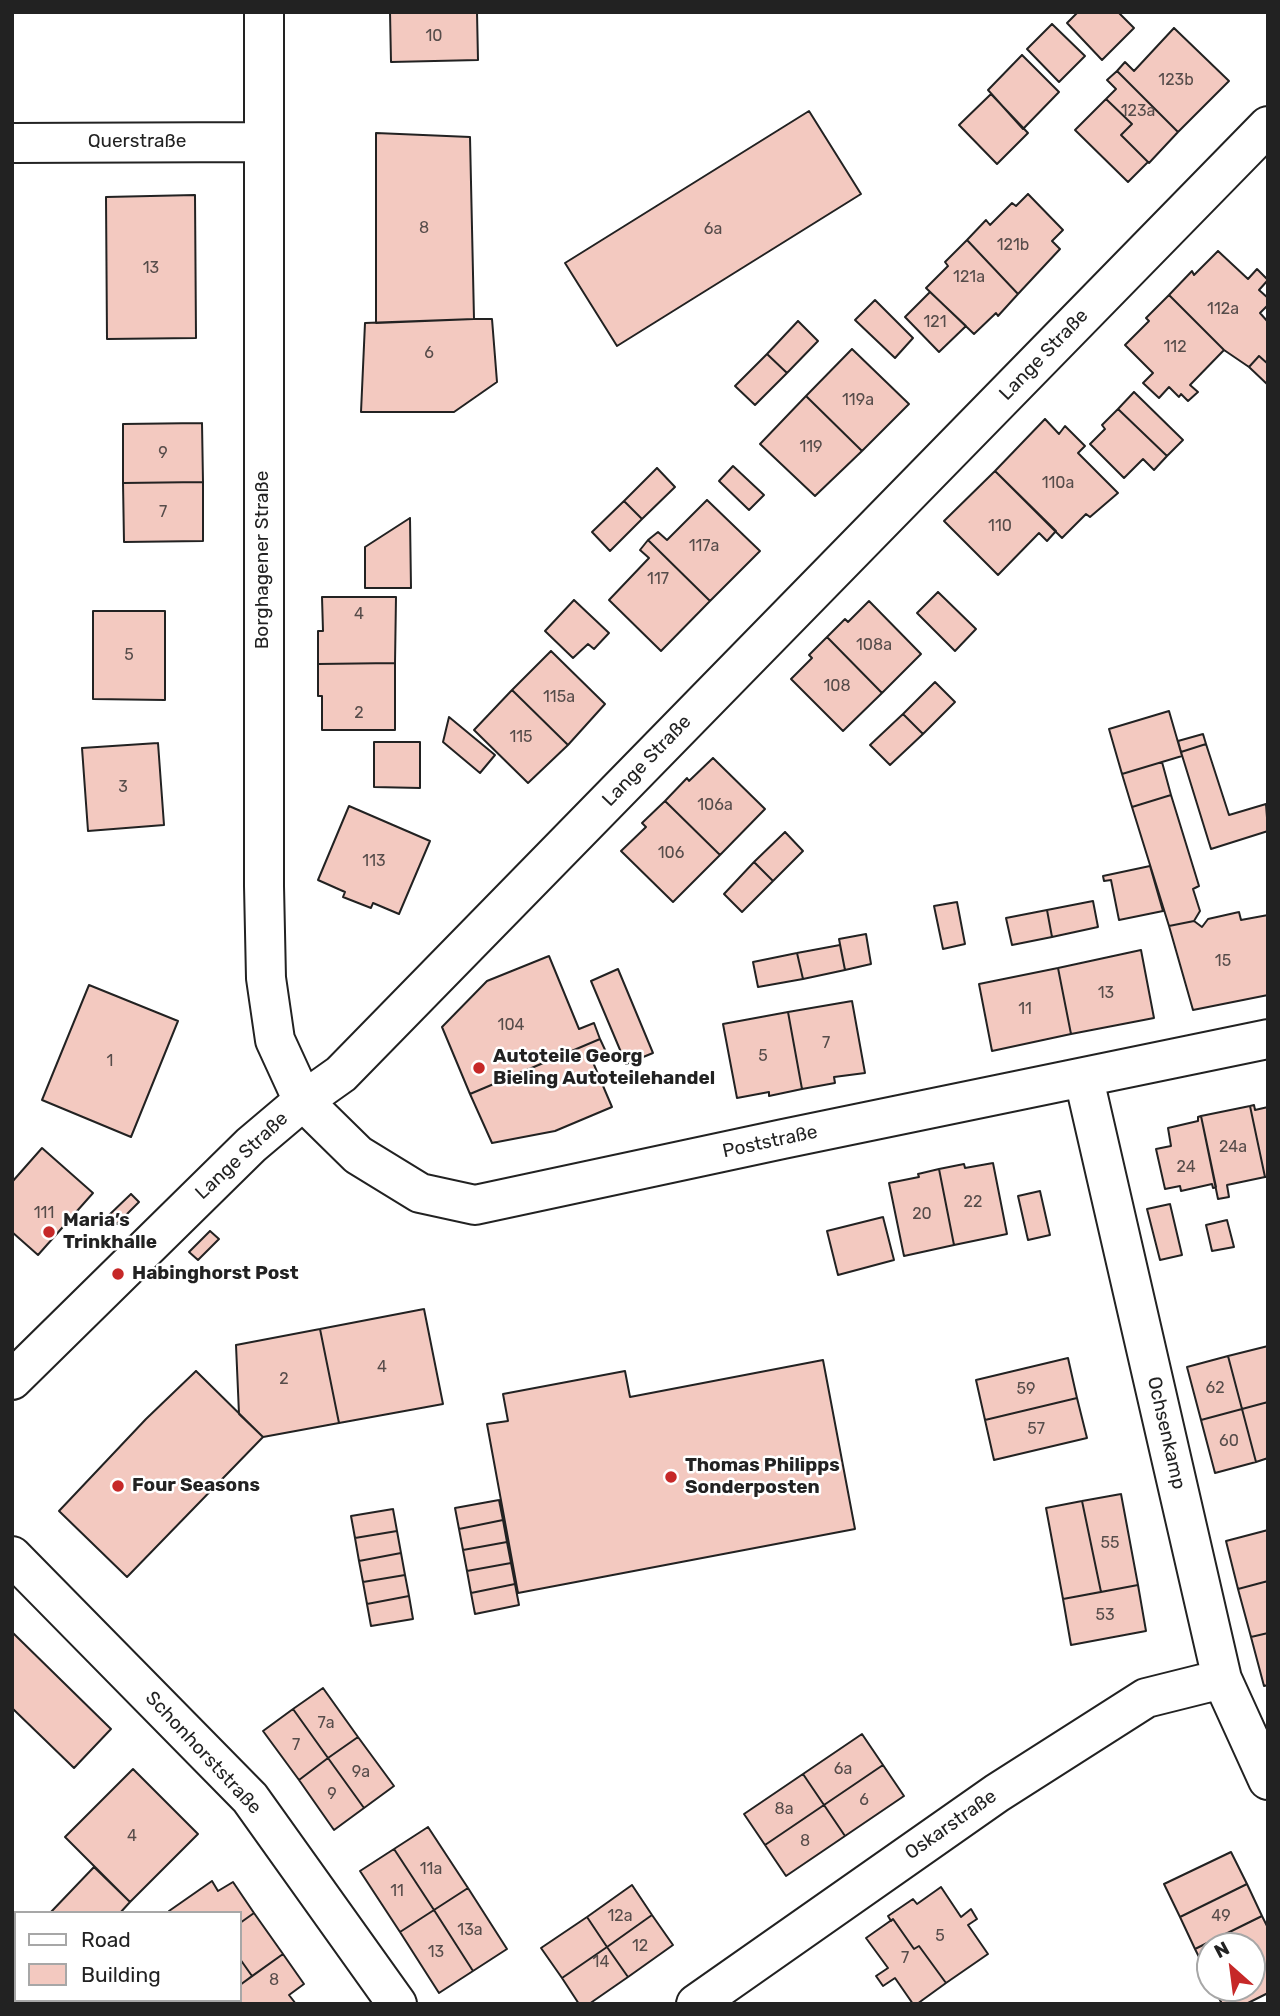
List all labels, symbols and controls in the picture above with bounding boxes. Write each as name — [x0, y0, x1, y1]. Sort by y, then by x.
house number: 10 — [425, 26, 443, 46]
house number: 123b — [1158, 70, 1194, 90]
house number: 123a — [1121, 101, 1155, 121]
street label: Querstraße — [88, 131, 186, 153]
house number: 8 — [419, 218, 429, 238]
house number: 6a — [704, 219, 722, 239]
house number: 121b — [997, 235, 1029, 255]
house number: 13 — [143, 258, 159, 278]
house number: 121a — [953, 267, 985, 287]
house number: 112a — [1207, 299, 1239, 319]
street label: Lange Straße — [995, 305, 1093, 405]
house number: 121 — [923, 312, 947, 332]
house number: 112 — [1163, 337, 1187, 357]
house number: 6 — [424, 343, 434, 363]
house number: 119a — [842, 390, 874, 410]
house number: 119 — [799, 437, 823, 457]
house number: 9 — [158, 443, 168, 463]
street label: Borghagener Straße — [252, 471, 274, 649]
house number: 110a — [1042, 473, 1074, 493]
house number: 7 — [159, 502, 167, 522]
house number: 110 — [988, 516, 1012, 536]
house number: 117a — [689, 536, 719, 556]
house number: 117 — [647, 569, 669, 589]
house number: 4 — [354, 604, 364, 624]
house number: 108a — [856, 635, 892, 655]
house number: 5 — [124, 645, 134, 665]
house number: 108 — [823, 676, 851, 696]
house number: 115a — [543, 687, 575, 707]
house number: 2 — [354, 703, 364, 723]
street label: Lange Straße — [598, 711, 696, 811]
house number: 115 — [509, 727, 533, 747]
house number: 3 — [118, 777, 128, 797]
house number: 106a — [697, 795, 733, 815]
house number: 106 — [658, 843, 684, 863]
house number: 113 — [362, 851, 386, 871]
house number: 15 — [1215, 951, 1231, 971]
house number: 13 — [1098, 983, 1114, 1003]
house number: 11 — [1018, 999, 1032, 1019]
house number: 104 — [498, 1015, 524, 1035]
house number: 7 — [822, 1033, 830, 1053]
place label: Autoteile Georg Bieling Autoteilehandel — [493, 1046, 715, 1090]
house number: 5 — [758, 1046, 768, 1066]
house number: 1 — [107, 1051, 113, 1071]
marker: Autoteile Georg Bieling Autoteilehandel — [471, 1060, 487, 1076]
street label: Lange Straße — [191, 1107, 293, 1205]
street label: Poststraße — [720, 1121, 820, 1163]
house number: 24a — [1219, 1137, 1247, 1157]
house number: 24 — [1176, 1157, 1196, 1177]
house number: 22 — [964, 1192, 982, 1212]
house number: 111 — [34, 1203, 54, 1223]
house number: 20 — [912, 1204, 932, 1224]
place label: Maria’s Trinkhalle — [63, 1210, 157, 1254]
marker: Maria’s Trinkhalle — [41, 1224, 57, 1240]
place label: Habinghorst Post — [132, 1263, 299, 1285]
marker: Habinghorst Post — [110, 1266, 126, 1282]
house number: 4 — [377, 1357, 387, 1377]
house number: 2 — [279, 1369, 289, 1389]
street label: Ochsenkamp — [1142, 1374, 1190, 1492]
house number: 62 — [1205, 1378, 1225, 1398]
house number: 59 — [1017, 1379, 1035, 1399]
house number: 57 — [1027, 1419, 1045, 1439]
house number: 60 — [1219, 1431, 1239, 1451]
place label: Thomas Philipps Sonderposten — [685, 1455, 840, 1499]
marker: Thomas Philipps Sonderposten — [663, 1469, 679, 1485]
place label: Four Seasons — [132, 1475, 260, 1497]
marker: Four Seasons — [110, 1478, 126, 1494]
house number: 55 — [1100, 1533, 1120, 1553]
house number: 53 — [1095, 1605, 1115, 1625]
street label: Schonhorststraße — [140, 1687, 266, 1819]
house number: 7a — [317, 1713, 335, 1733]
house number: 7 — [292, 1735, 300, 1755]
house number: 6a — [834, 1759, 852, 1779]
house number: 9a — [352, 1762, 370, 1782]
house number: 9 — [327, 1784, 337, 1804]
street label: Oskarstraße — [901, 1785, 1001, 1865]
house number: 6 — [859, 1790, 869, 1810]
house number: 8a — [774, 1799, 794, 1819]
house number: 4 — [127, 1826, 137, 1846]
house number: 8 — [800, 1831, 810, 1851]
house number: 11a — [420, 1859, 442, 1879]
house number: 11 — [390, 1881, 404, 1901]
house number: 12a — [607, 1906, 633, 1926]
house number: 49 — [1211, 1906, 1231, 1926]
legend — [14, 1911, 242, 2002]
house number: 13a — [457, 1920, 483, 1940]
house number: 5 — [935, 1926, 945, 1946]
text: Road — [81, 1927, 131, 1952]
north arrow — [1196, 1932, 1266, 2002]
house number: 12 — [632, 1936, 648, 1956]
text: N — [1210, 1936, 1233, 1963]
house number: 13 — [428, 1942, 444, 1962]
house number: 7 — [901, 1948, 909, 1968]
house number: 14 — [593, 1952, 609, 1972]
text: Building — [81, 1962, 161, 1987]
house number: 8 — [269, 1970, 279, 1990]

